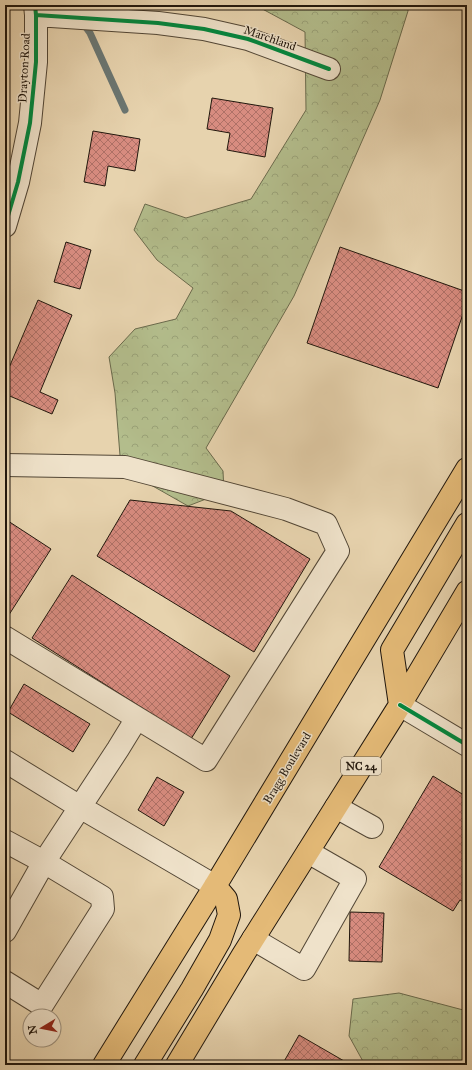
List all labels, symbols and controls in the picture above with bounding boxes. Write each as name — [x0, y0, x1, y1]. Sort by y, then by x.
street label: Marchland — [242, 23, 298, 53]
street label: Drayton Road — [15, 33, 33, 103]
street label: Bragg Boulevard — [260, 730, 315, 807]
road number: NC 24 — [341, 757, 381, 775]
north arrow — [22, 1008, 62, 1048]
text: N — [25, 1023, 40, 1035]

